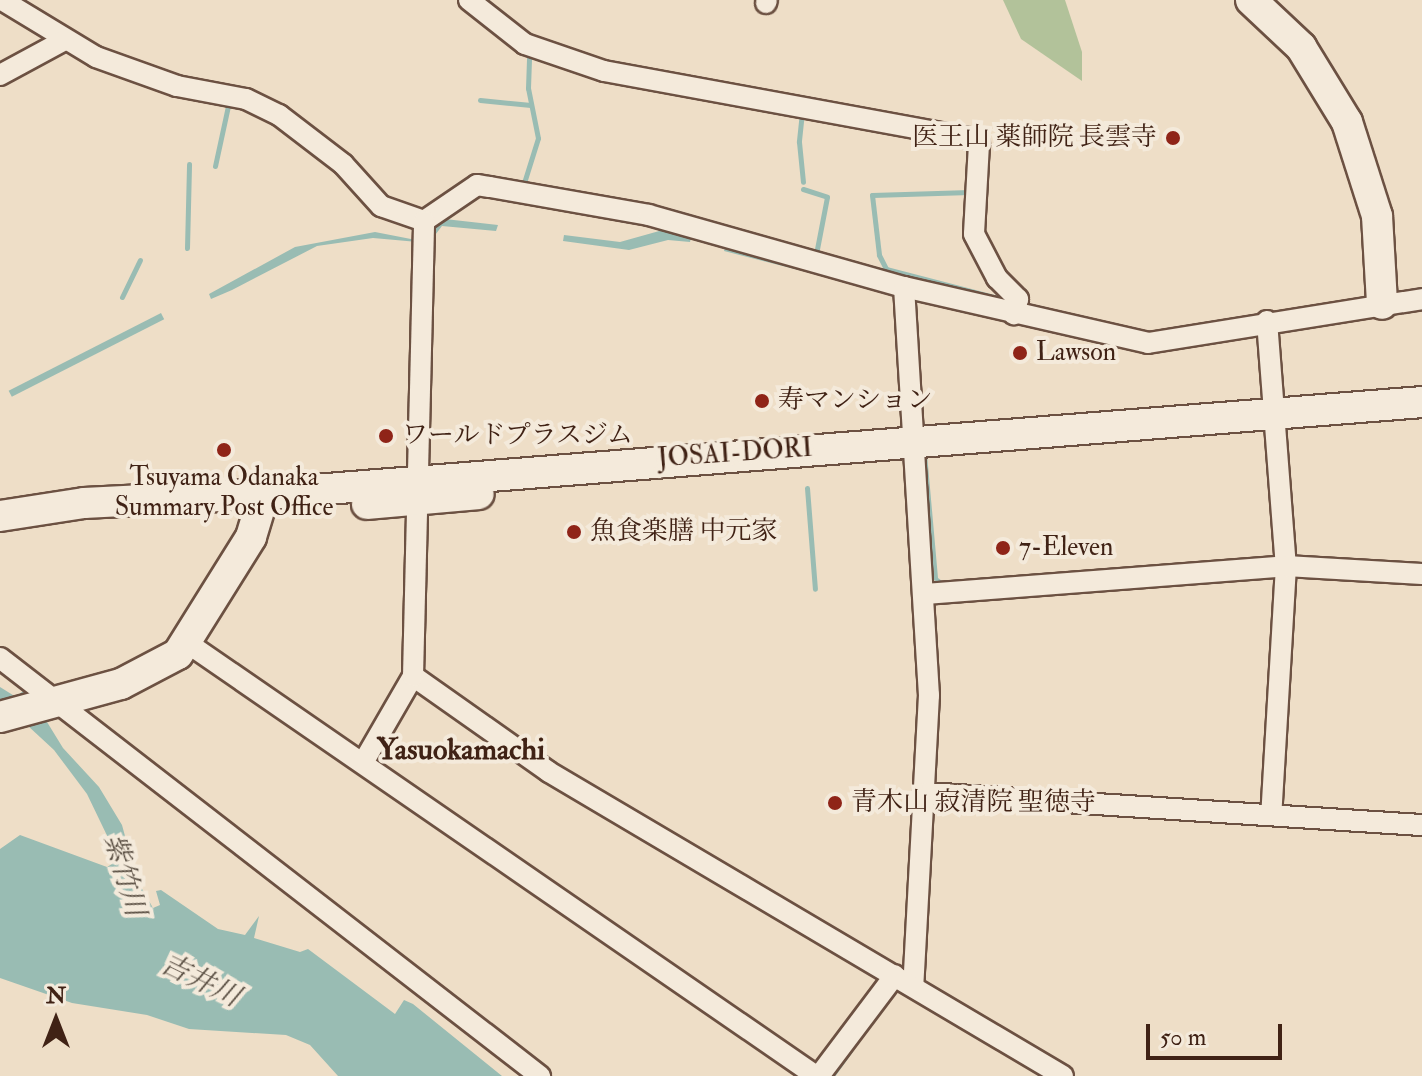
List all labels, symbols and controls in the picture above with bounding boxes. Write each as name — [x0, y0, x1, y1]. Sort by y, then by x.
place label: 医王山 薬師院 長雲寺 — [912, 122, 1157, 154]
marker: 医王山 薬師院 長雲寺 — [1164, 129, 1182, 147]
place label: Lawson — [1036, 337, 1116, 369]
marker: Lawson — [1011, 344, 1029, 362]
place label: 寿マンション — [778, 385, 934, 417]
marker: 寿マンション — [753, 392, 771, 410]
place label: ワールドプラスジム — [402, 420, 636, 452]
marker: ワールドプラスジム — [377, 427, 395, 445]
street label: JOSAI-DORI — [657, 433, 813, 475]
marker: Tsuyama Odanaka Summary Post Office — [215, 441, 233, 459]
place label: Tsuyama Odanaka Summary Post Office — [115, 462, 333, 524]
place label: 魚食楽膳 中元家 — [590, 516, 777, 548]
marker: 魚食楽膳 中元家 — [565, 523, 583, 541]
place label: 7-Eleven — [1019, 532, 1113, 564]
marker: 7-Eleven — [994, 539, 1012, 557]
district label: Yasuokamachi — [377, 732, 545, 768]
place label: 青木山 寂清院 聖徳寺 — [851, 787, 1096, 819]
marker: 青木山 寂清院 聖徳寺 — [826, 794, 844, 812]
water label: 紫竹川 — [96, 830, 152, 920]
water label: 吉井川 — [155, 947, 245, 1015]
north arrow — [16, 980, 96, 1060]
text: N — [46, 982, 66, 1010]
scale bar — [1150, 1008, 1286, 1058]
text: 50 m — [1160, 1022, 1206, 1053]

